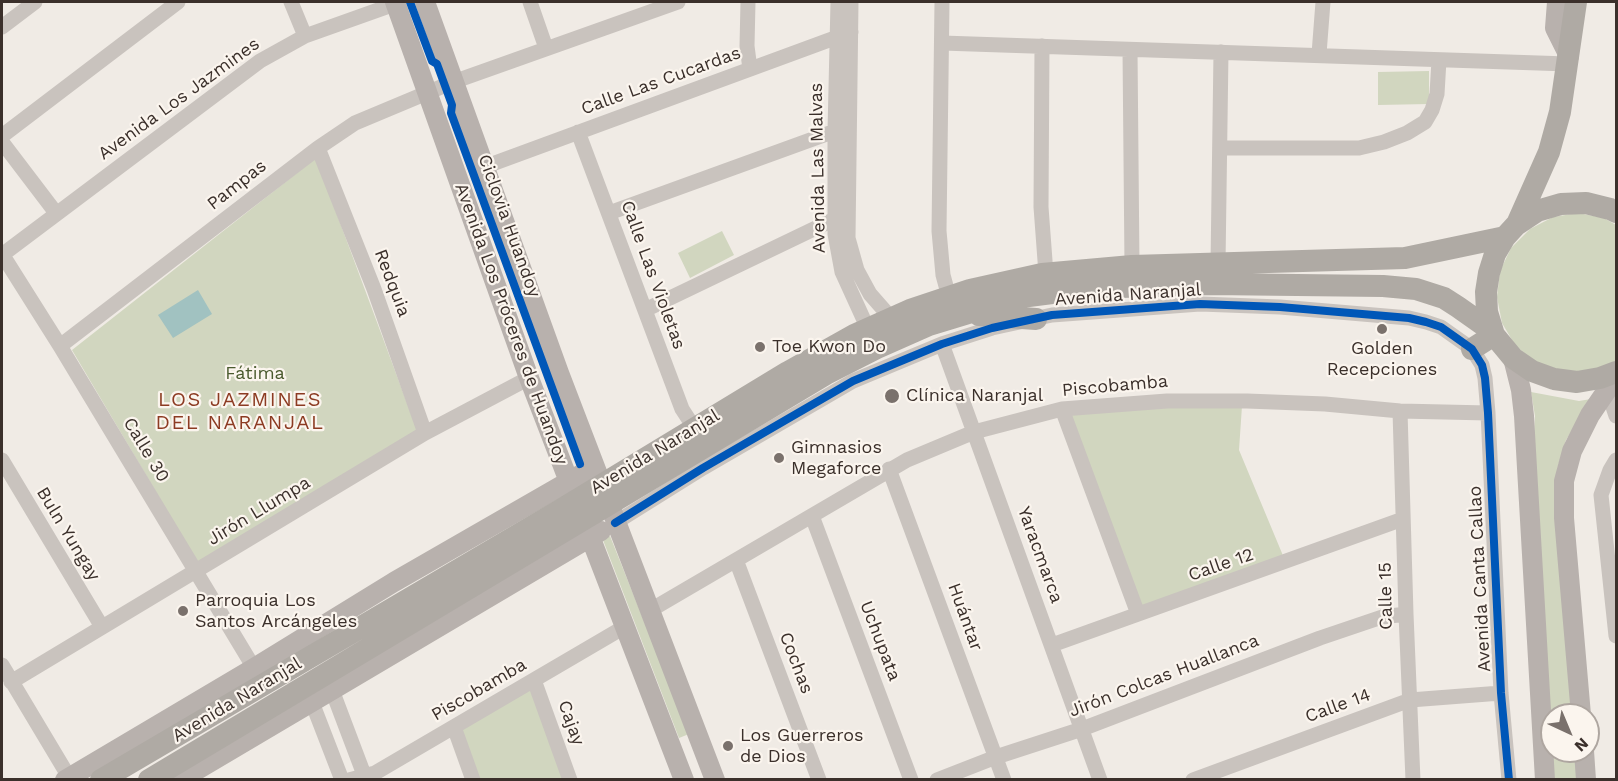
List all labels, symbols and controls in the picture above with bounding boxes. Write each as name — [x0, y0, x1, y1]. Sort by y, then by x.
street label: Avenida Los Jazmines — [94, 33, 264, 165]
street label: Calle Las Cucardas — [578, 42, 744, 120]
street label: Avenida Las Malvas — [806, 83, 830, 253]
street label: Ciclovia Huandoy — [473, 152, 545, 300]
street label: Pampas — [203, 155, 271, 215]
street label: Avenida Los Próceres de Huandoy — [450, 180, 572, 468]
street label: Calle Las Violetas — [616, 198, 690, 352]
street label: Redquia — [369, 246, 415, 320]
street label: Avenida Naranjal — [1054, 279, 1202, 311]
marker: Golden Recepciones — [1375, 322, 1389, 336]
place label: Toe Kwon Do — [772, 336, 886, 358]
place label: Golden Recepciones — [1327, 338, 1437, 380]
marker: Toe Kwon Do — [753, 340, 767, 354]
park label: Fátima — [225, 363, 285, 385]
street label: Piscobamba — [1061, 371, 1169, 401]
place label: Clínica Naranjal — [906, 385, 1043, 407]
marker: Clínica Naranjal — [883, 387, 901, 405]
district label: LOS JAZMINES DEL NARANJAL — [155, 388, 325, 435]
street label: Avenida Naranjal — [587, 405, 723, 499]
street label: Calle 30 — [118, 414, 174, 486]
place label: Gimnasios Megaforce — [791, 437, 882, 480]
marker: Gimnasios Megaforce — [772, 451, 786, 465]
street label: Jirón Llumpa — [204, 472, 314, 550]
street label: Buln Yungay — [32, 483, 104, 585]
street label: Avenida Canta Callao — [1464, 485, 1496, 673]
street label: Yaracmarca — [1013, 504, 1067, 606]
street label: Calle 12 — [1186, 544, 1256, 586]
street label: Calle 15 — [1375, 562, 1397, 630]
street label: Huántar — [943, 580, 987, 654]
place label: Parroquia Los Santos Arcángeles — [195, 590, 357, 632]
street label: Uchupata — [855, 598, 905, 684]
marker: Parroquia Los Santos Arcángeles — [176, 604, 190, 618]
street label: Cochas — [774, 629, 818, 697]
street label: Jirón Colcas Huallanca — [1066, 630, 1262, 722]
street label: Avenida Naranjal — [169, 653, 305, 747]
street label: Piscobamba — [428, 654, 530, 726]
street label: Calle 14 — [1302, 684, 1374, 728]
street label: Cajay — [553, 698, 589, 748]
north arrow — [1540, 703, 1600, 763]
place label: Los Guerreros de Dios — [740, 725, 864, 768]
text: N — [1571, 734, 1592, 756]
marker: Los Guerreros de Dios — [721, 739, 735, 753]

